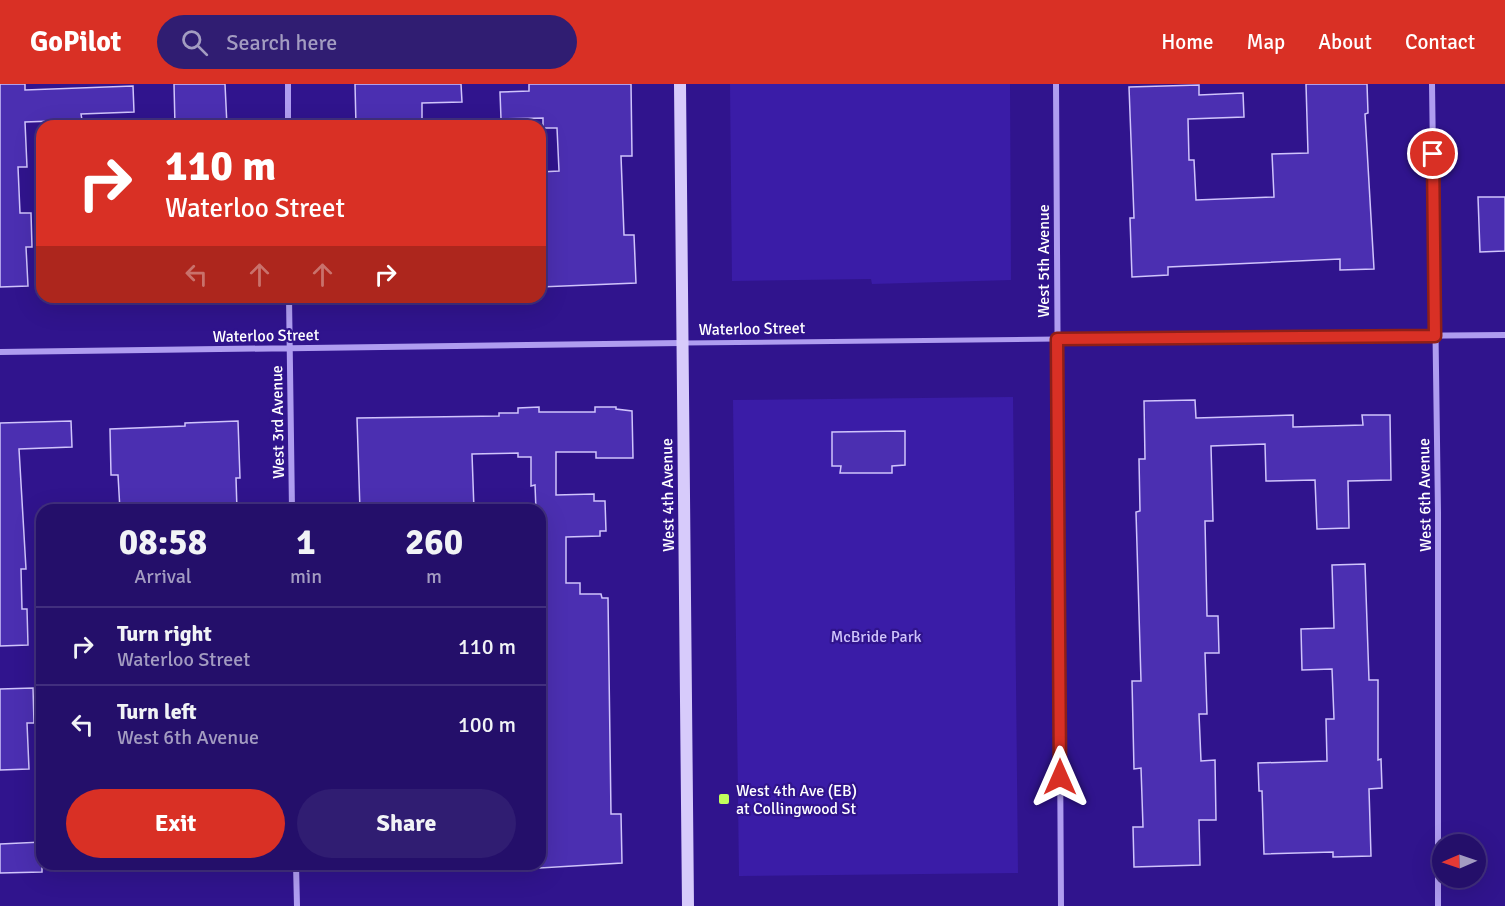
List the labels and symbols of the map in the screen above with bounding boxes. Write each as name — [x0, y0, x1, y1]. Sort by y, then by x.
pin — [1407, 128, 1458, 179]
street label: West 5th Avenue — [1034, 204, 1054, 318]
street label: Waterloo Street — [698, 318, 806, 340]
street label: Waterloo Street — [212, 325, 320, 347]
street label: West 3rd Avenue — [267, 365, 289, 479]
street label: West 4th Avenue — [657, 438, 679, 552]
street label: West 6th Avenue — [1414, 438, 1436, 552]
park label: McBride Park — [830, 627, 922, 647]
position arrow — [1028, 745, 1092, 809]
place label: West 4th Ave (EB) at Collingwood St — [736, 781, 857, 819]
marker: West 4th Ave (EB) at Collingwood St — [717, 792, 731, 806]
north arrow — [1432, 834, 1486, 888]

